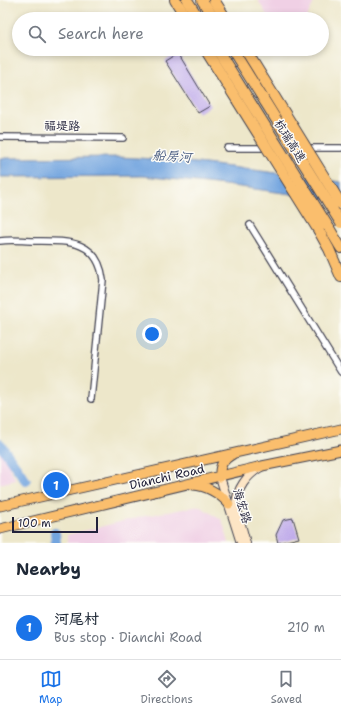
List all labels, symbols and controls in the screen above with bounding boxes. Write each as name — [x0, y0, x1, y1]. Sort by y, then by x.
search box — [12, 12, 329, 56]
icon: search — [26, 23, 48, 45]
text: Search here — [58, 24, 144, 44]
street label: 杭瑞高速 — [270, 116, 310, 166]
street label: 福堤路 — [44, 118, 80, 134]
water label: 船房河 — [152, 146, 194, 166]
your location — [142, 324, 162, 344]
street label: Dianchi Road — [128, 460, 207, 493]
pin: 1 — [43, 470, 69, 500]
street label: 海宏路 — [229, 486, 255, 526]
scale bar — [12, 515, 98, 534]
text: 100 m — [18, 516, 51, 531]
text: Nearby — [16, 558, 81, 580]
text: 河尾村 — [54, 609, 99, 629]
text: 1 — [26, 619, 32, 636]
text: 210 m — [287, 619, 325, 636]
text: Bus stop · Dianchi Road — [54, 629, 202, 646]
tab: Map — [39, 668, 63, 707]
tab: Directions — [140, 668, 193, 707]
tab: Saved — [271, 668, 302, 707]

